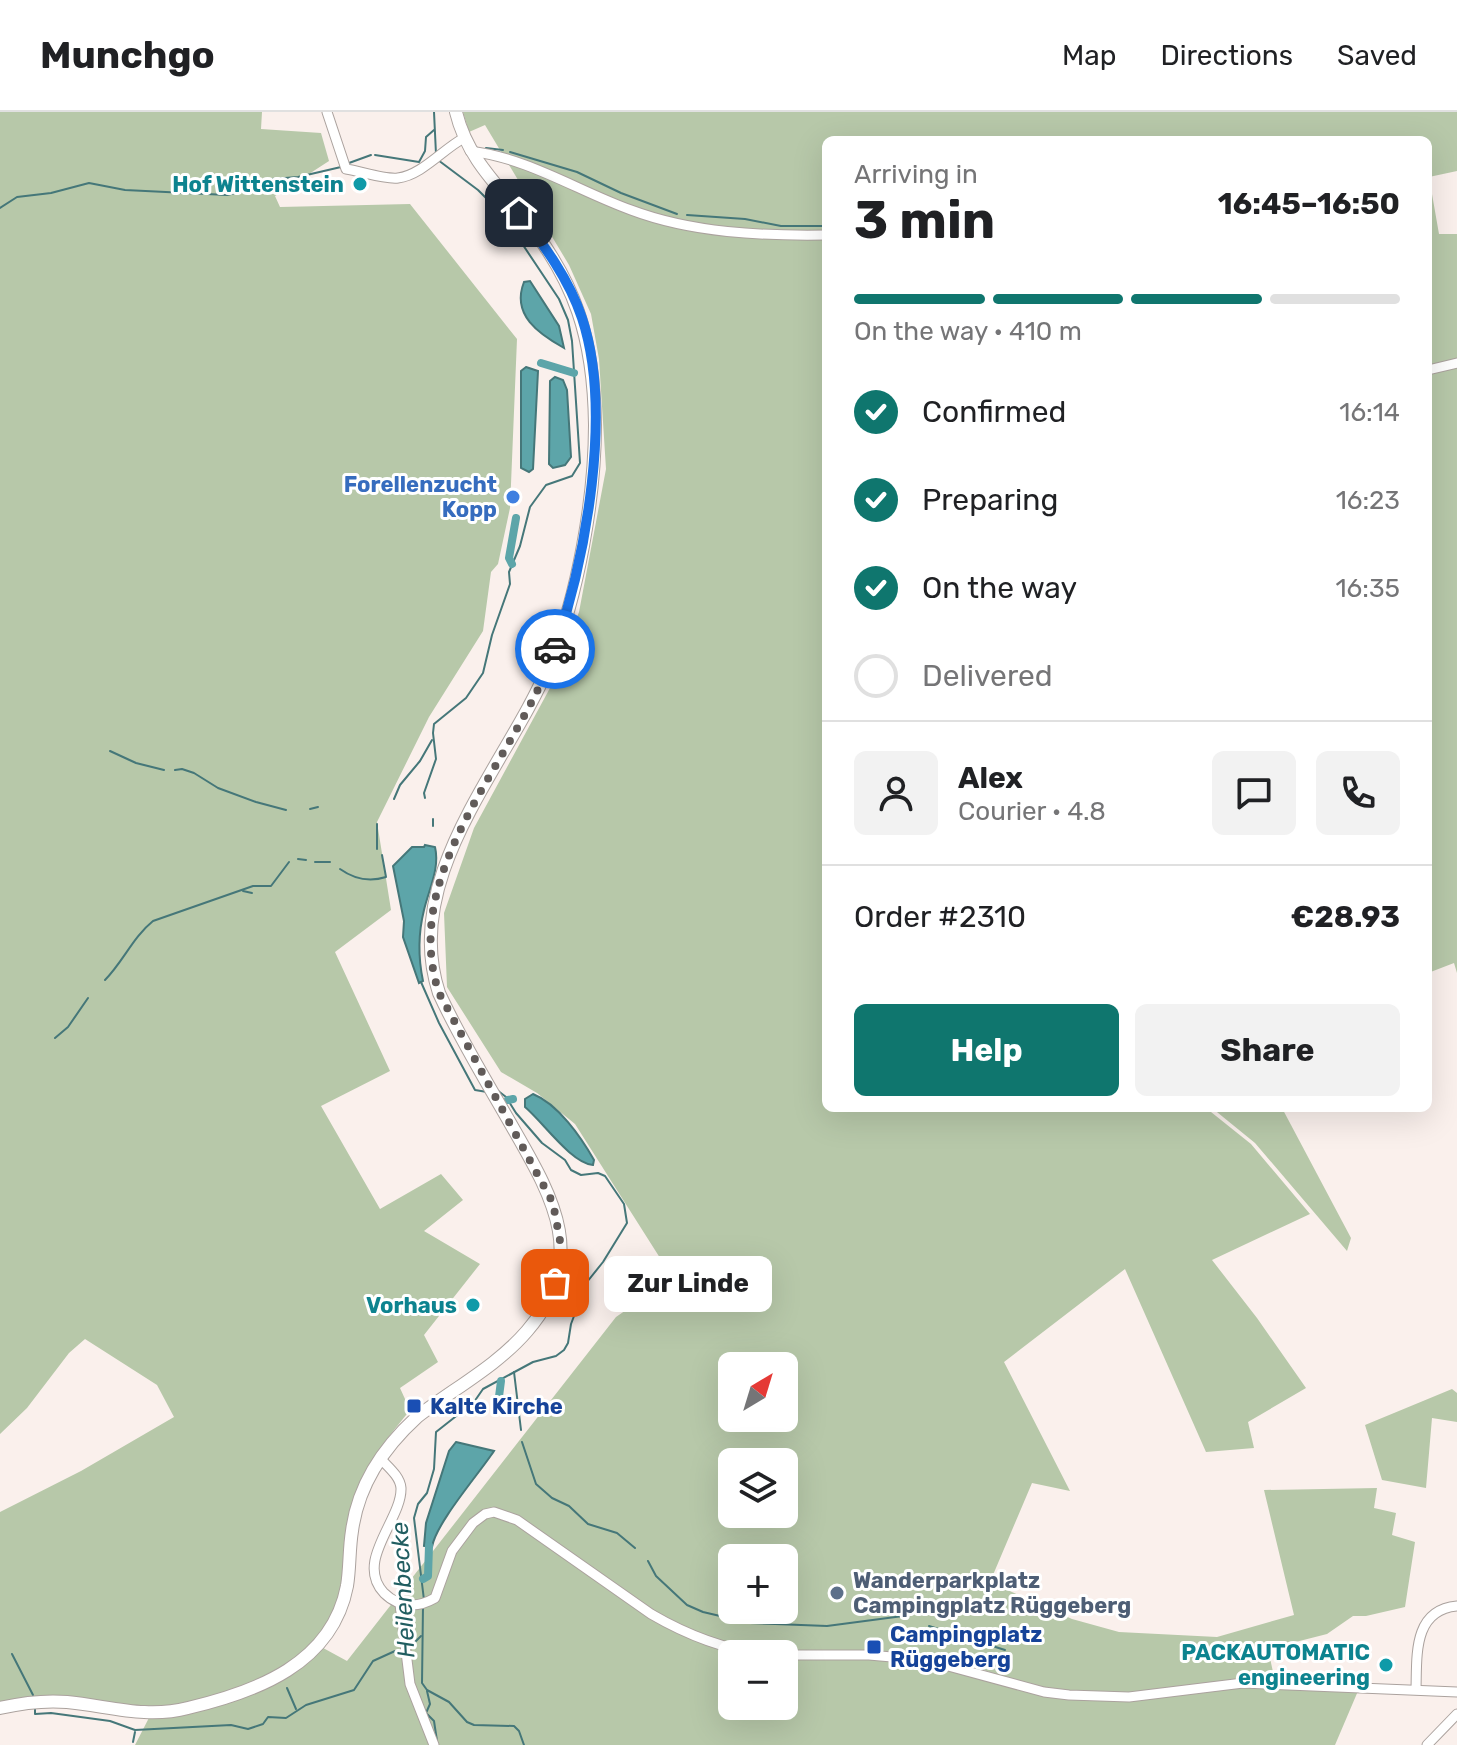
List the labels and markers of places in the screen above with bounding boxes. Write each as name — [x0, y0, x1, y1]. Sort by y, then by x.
place label: Hof Wittenstein — [172, 171, 344, 198]
marker: Hof Wittenstein — [351, 175, 369, 193]
pin — [485, 179, 553, 247]
place label: Forellenzucht Kopp — [344, 471, 497, 523]
marker: Forellenzucht Kopp — [504, 488, 522, 506]
pin — [521, 1249, 589, 1317]
callout: Zur Linde — [603, 1255, 771, 1311]
place label: Vorhaus — [366, 1292, 457, 1319]
marker: Vorhaus — [464, 1296, 482, 1314]
place label: Kalte Kirche — [430, 1393, 563, 1420]
marker: Kalte Kirche — [405, 1397, 423, 1415]
place label: Wanderparkplatz Campingplatz Rüggeberg — [853, 1567, 1131, 1619]
marker: Wanderparkplatz Campingplatz Rüggeberg — [828, 1584, 846, 1602]
place label: Campingplatz Rüggeberg — [890, 1621, 1042, 1673]
marker: Campingplatz Rüggeberg — [865, 1638, 883, 1656]
place label: PACKAUTOMATIC engineering — [1181, 1639, 1370, 1691]
marker: PACKAUTOMATIC engineering — [1377, 1656, 1395, 1674]

